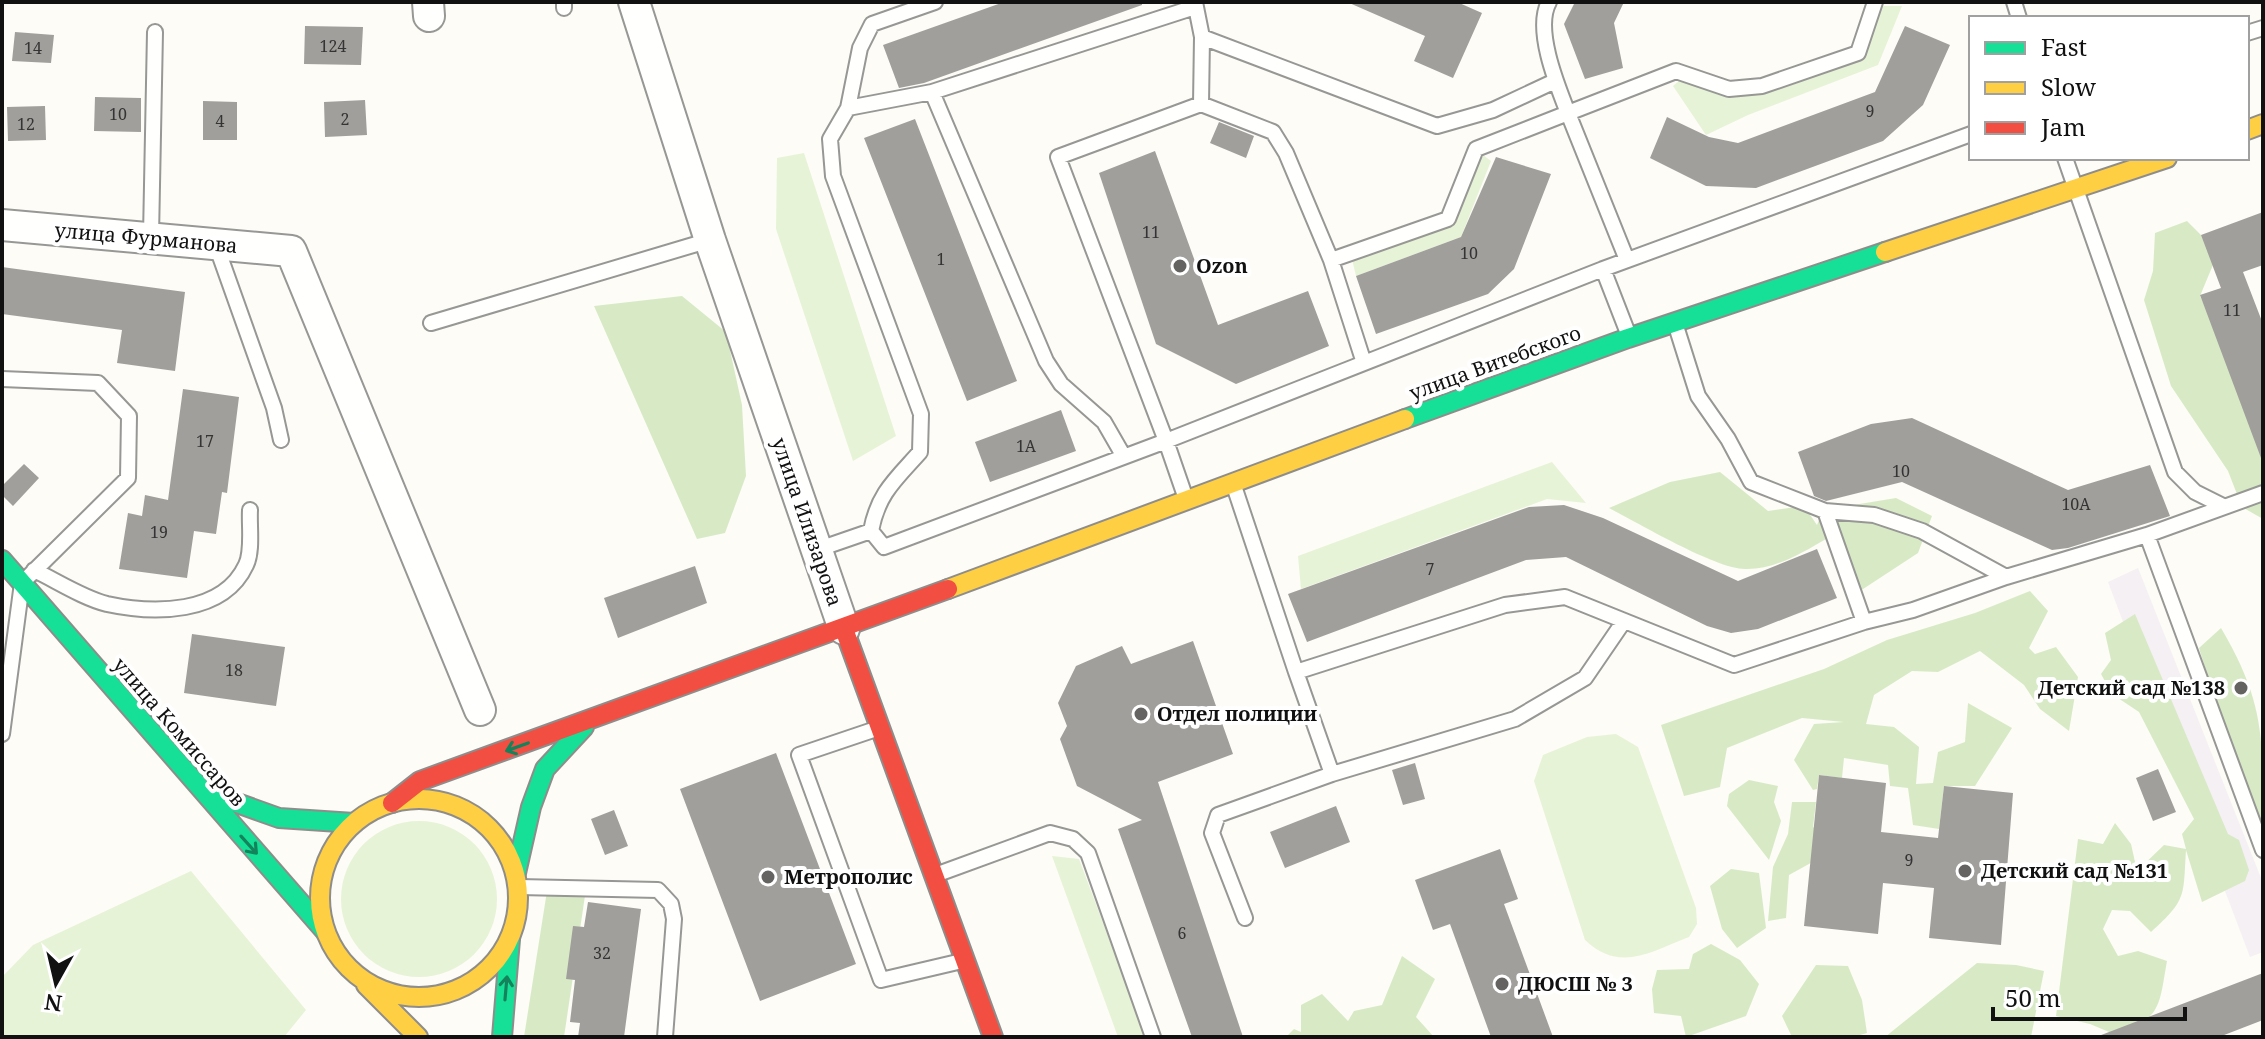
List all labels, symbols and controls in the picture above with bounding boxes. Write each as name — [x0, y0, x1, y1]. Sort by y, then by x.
legend — [1969, 16, 2249, 160]
text: Fast — [2041, 30, 2087, 63]
house number: 124 — [320, 35, 346, 57]
house number: 14 — [24, 37, 42, 59]
text: Slow — [2041, 70, 2096, 103]
house number: 9 — [1866, 100, 1874, 122]
house number: 10 — [109, 103, 127, 125]
house number: 2 — [341, 108, 349, 130]
house number: 4 — [216, 110, 225, 132]
text: Jam — [2040, 110, 2086, 143]
house number: 12 — [17, 113, 35, 135]
street label: улица Фурманова — [53, 216, 239, 259]
house number: 11 — [1142, 221, 1160, 243]
house number: 10 — [1460, 242, 1478, 264]
house number: 1 — [937, 248, 945, 270]
place label: Ozon — [1196, 252, 1248, 279]
marker: Ozon — [1171, 257, 1189, 275]
house number: 11 — [2223, 299, 2241, 321]
street label: улица Витебского — [1405, 319, 1584, 406]
house number: 17 — [196, 430, 214, 452]
street label: улица Илизарова — [766, 434, 849, 610]
house number: 1А — [1016, 435, 1037, 457]
house number: 10 — [1892, 460, 1910, 482]
house number: 10А — [2061, 493, 2091, 515]
house number: 19 — [150, 521, 168, 543]
house number: 7 — [1426, 558, 1435, 580]
street label: улица Комиссаров — [107, 651, 252, 812]
house number: 18 — [225, 659, 243, 681]
place label: Детский сад №138 — [2038, 674, 2225, 701]
marker: Детский сад №138 — [2232, 679, 2250, 697]
place label: Отдел полиции — [1157, 700, 1317, 727]
marker: Отдел полиции — [1132, 705, 1150, 723]
one-way arrow — [505, 741, 530, 755]
one-way arrow — [239, 835, 257, 855]
house number: 9 — [1905, 849, 1913, 871]
place label: Детский сад №131 — [1981, 857, 2168, 884]
marker: Детский сад №131 — [1956, 862, 1974, 880]
place label: Метрополис — [784, 863, 913, 890]
marker: Метрополис — [759, 868, 777, 886]
house number: 6 — [1178, 922, 1187, 944]
house number: 32 — [593, 942, 611, 964]
north arrow — [16, 943, 96, 1023]
place label: ДЮСШ № 3 — [1518, 970, 1633, 997]
scale bar — [1993, 971, 2185, 1021]
one-way arrow — [499, 975, 514, 1002]
marker: ДЮСШ № 3 — [1493, 975, 1511, 993]
text: 50 m — [2005, 981, 2061, 1014]
text: N — [42, 988, 64, 1020]

